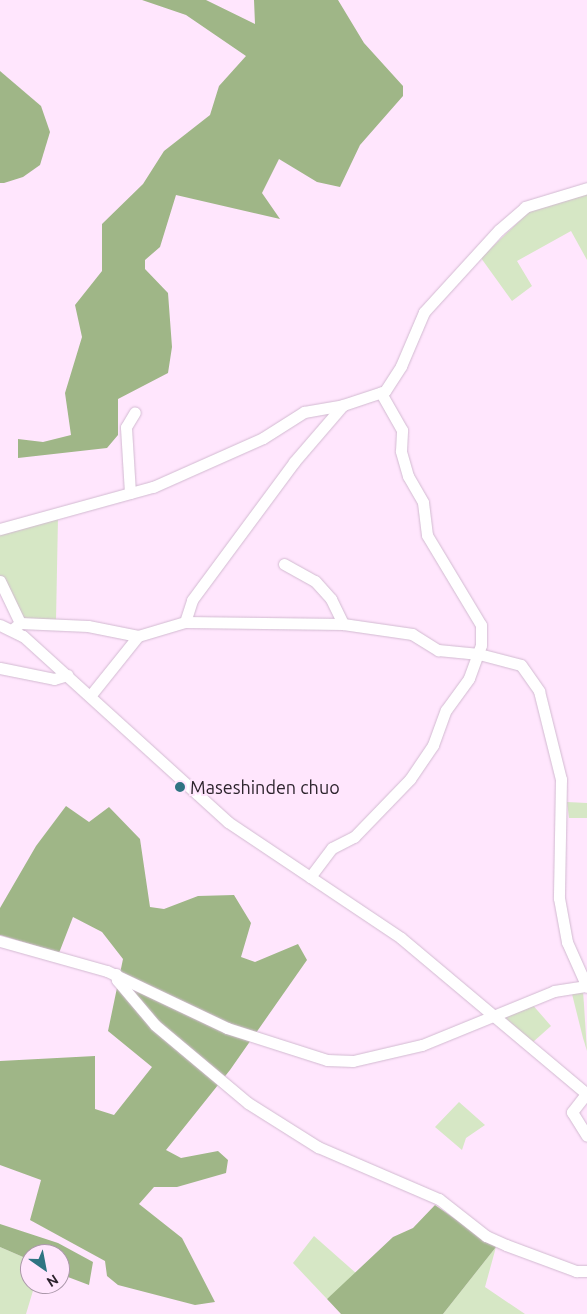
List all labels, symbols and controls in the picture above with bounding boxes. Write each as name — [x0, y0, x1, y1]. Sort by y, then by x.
place label: Maseshinden chuo — [190, 776, 340, 798]
marker: Maseshinden chuo — [174, 781, 186, 793]
north arrow — [20, 1244, 70, 1294]
text: N — [44, 1271, 61, 1290]

